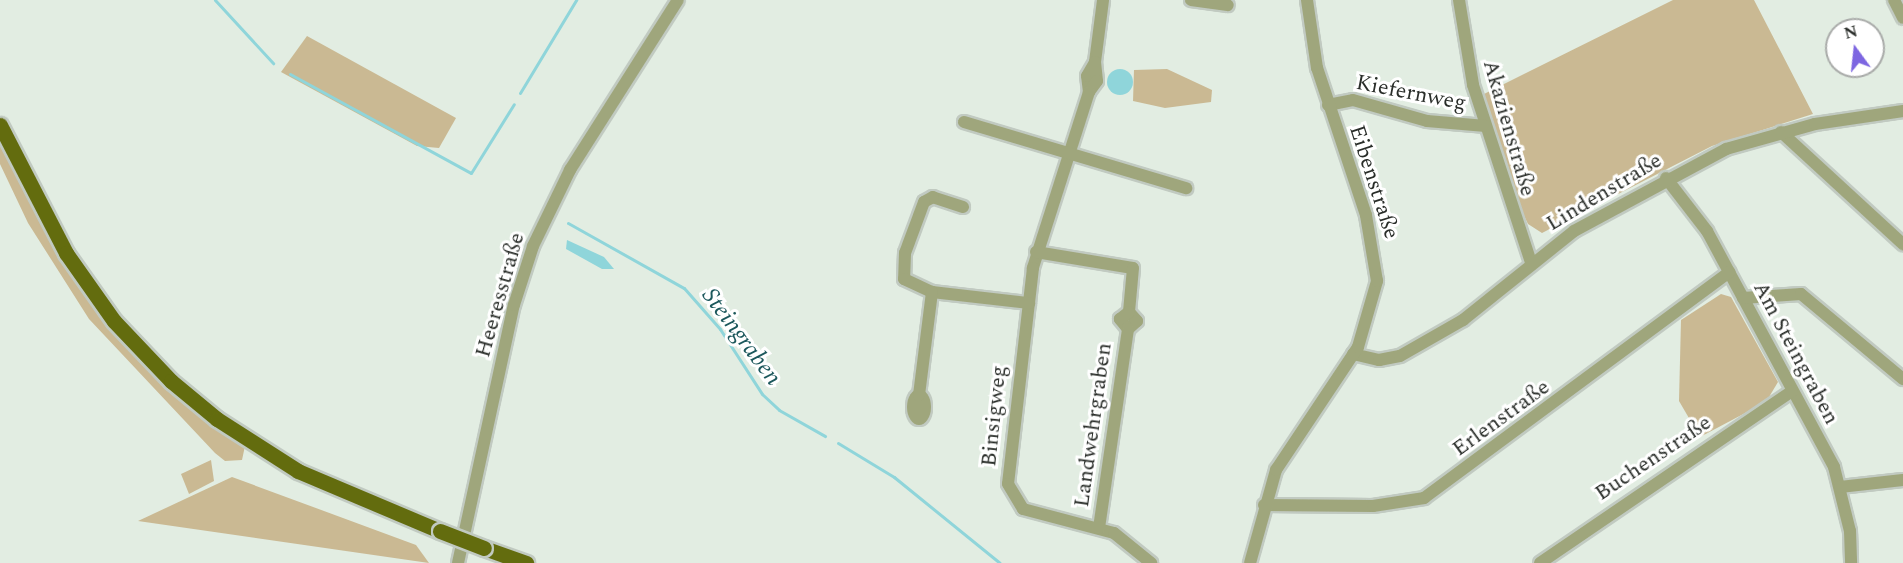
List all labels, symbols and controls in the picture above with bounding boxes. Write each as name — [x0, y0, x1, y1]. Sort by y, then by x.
north arrow — [1825, 18, 1885, 78]
text: N — [1841, 19, 1860, 46]
street label: Akazienstraße — [1477, 57, 1541, 199]
street label: Kiefernweg — [1354, 69, 1468, 117]
street label: Eibenstraße — [1343, 122, 1405, 242]
street label: Lindenstraße — [1541, 147, 1667, 237]
street label: Heeresstraße — [470, 230, 530, 360]
street label: Am Steingraben — [1747, 277, 1845, 429]
water label: Steingraben — [695, 282, 787, 392]
street label: Landwehrgraben — [1068, 341, 1118, 509]
street label: Binsigweg — [976, 364, 1012, 468]
street label: Erlenstraße — [1447, 374, 1555, 462]
street label: Buchenstraße — [1590, 409, 1716, 507]

